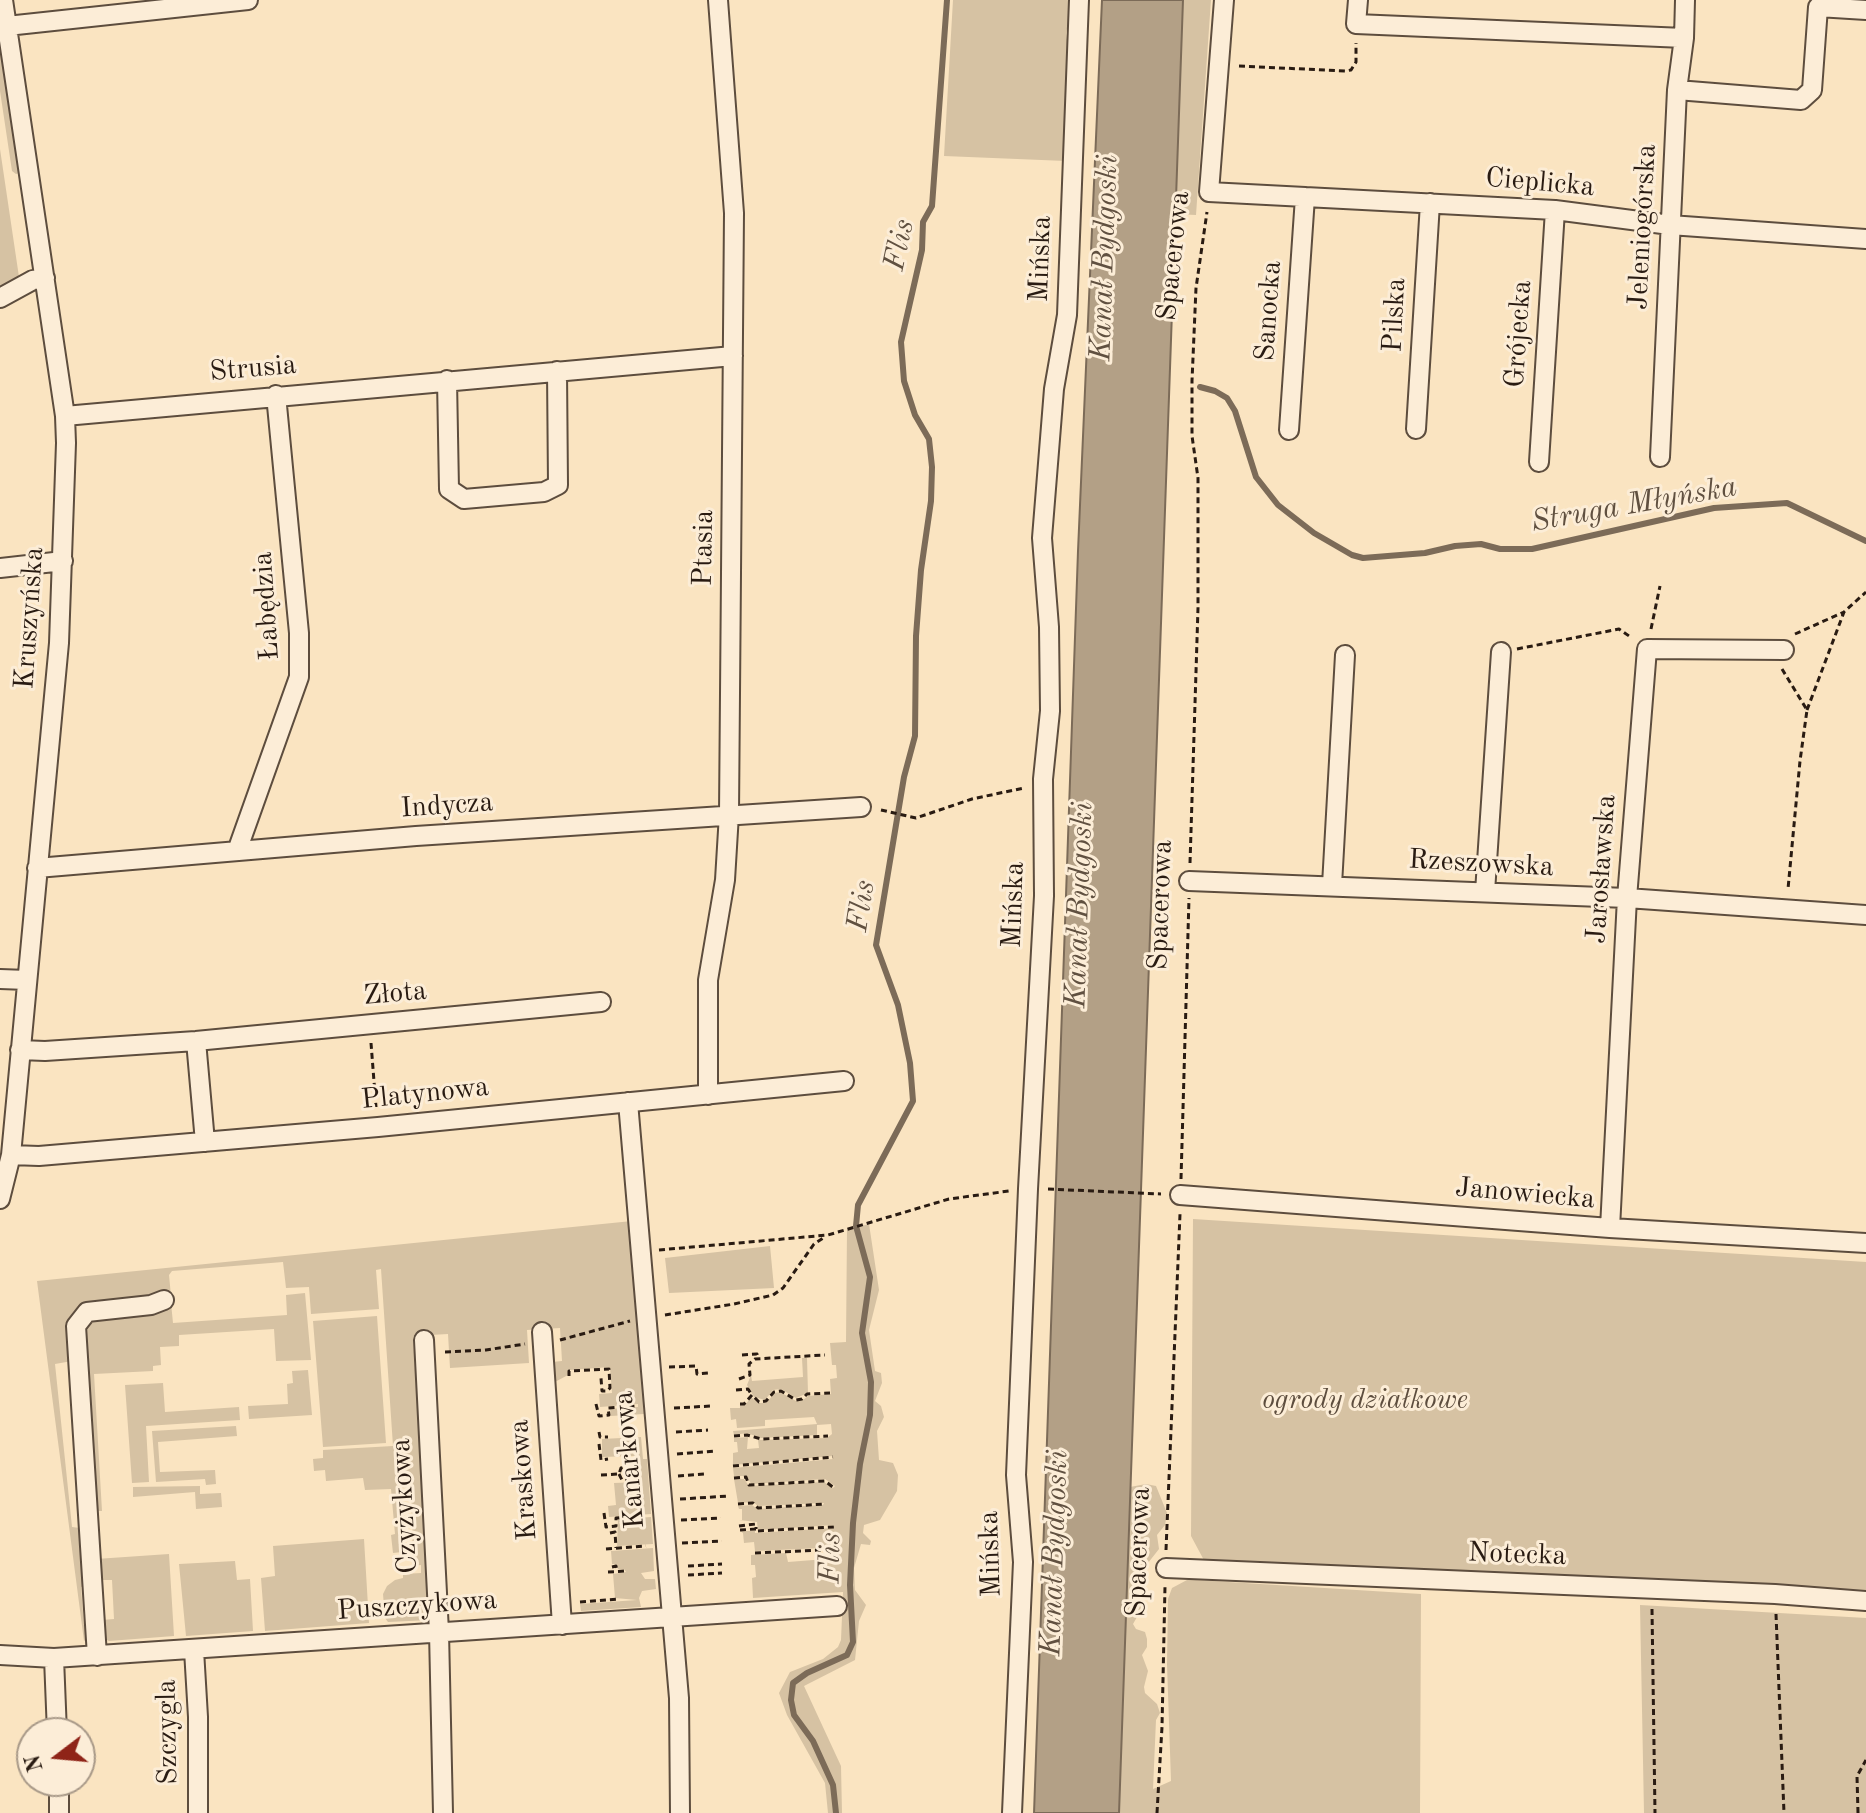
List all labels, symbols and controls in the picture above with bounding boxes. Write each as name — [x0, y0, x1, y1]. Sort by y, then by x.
street label: Jeleniogórska — [1622, 143, 1664, 311]
water label: Kanał Bydgoski — [1083, 154, 1127, 362]
street label: Cieplicka — [1484, 161, 1596, 205]
street label: Spacerowa — [1150, 189, 1198, 323]
street label: Mińska — [1023, 215, 1059, 303]
water label: Flis — [877, 216, 923, 274]
street label: Sanocka — [1249, 260, 1289, 362]
street label: Pilska — [1376, 277, 1414, 353]
street label: Grójecka — [1498, 279, 1540, 389]
street label: Strusia — [208, 348, 298, 390]
water label: Struga Młyńska — [1528, 469, 1740, 541]
street label: Ptasia — [687, 510, 721, 586]
street label: Kruszyńska — [8, 546, 52, 690]
street label: Łabędzia — [246, 551, 288, 661]
street label: Indycza — [400, 786, 494, 826]
street label: Jarosławska — [1580, 793, 1624, 945]
water label: Kanał Bydgoski — [1058, 801, 1102, 1009]
street label: Spacerowa — [1142, 839, 1180, 971]
street label: Rzeszowska — [1408, 843, 1554, 885]
street label: Mińska — [996, 861, 1032, 949]
water label: Flis — [840, 878, 884, 934]
street label: Złota — [362, 974, 428, 1014]
street label: Platynowa — [359, 1071, 491, 1117]
street label: Janowiecka — [1454, 1171, 1596, 1217]
park label: ogrody działkowe — [1262, 1384, 1468, 1418]
street label: Kanarkowa — [607, 1390, 653, 1530]
street label: Kraskowa — [503, 1418, 545, 1542]
street label: Czyżykowa — [385, 1437, 425, 1575]
water label: Kanał Bydgoski — [1033, 1449, 1077, 1657]
street label: Spacerowa — [1120, 1486, 1158, 1618]
street label: Mińska — [973, 1510, 1009, 1598]
water label: Flis — [813, 1532, 849, 1584]
street label: Notecka — [1467, 1536, 1567, 1574]
street label: Puszczykowa — [336, 1584, 498, 1628]
street label: Szczygla — [150, 1679, 186, 1785]
north arrow — [16, 1717, 96, 1797]
text: N — [22, 1752, 48, 1774]

